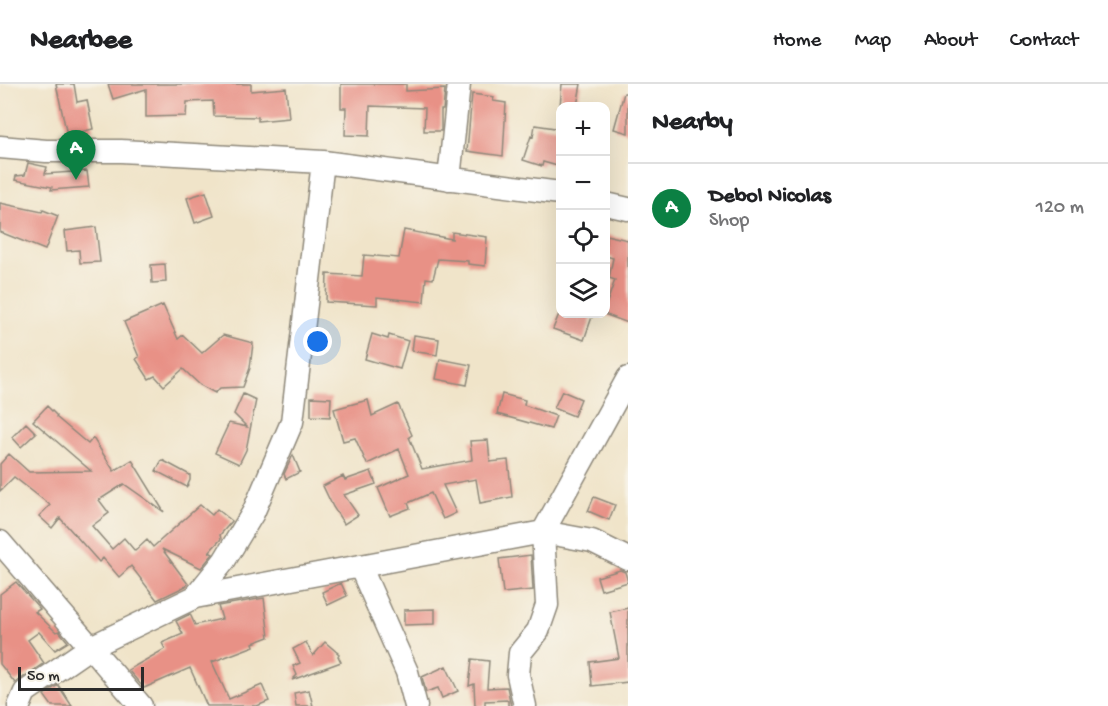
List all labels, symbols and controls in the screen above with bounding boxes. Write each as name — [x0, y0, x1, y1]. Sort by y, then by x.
text: Nearbee — [30, 25, 132, 58]
text: Home — [773, 29, 821, 54]
text: Map — [854, 29, 891, 54]
text: About — [924, 29, 977, 54]
text: Contact — [1010, 29, 1078, 54]
map controls — [556, 102, 610, 318]
button: + — [556, 102, 610, 156]
text: Nearby — [652, 108, 733, 139]
pin: A — [56, 130, 96, 180]
button: − — [556, 156, 610, 210]
text: Debol Nicolas — [709, 184, 831, 210]
text: A — [666, 197, 677, 220]
text: 120 m — [1036, 197, 1084, 220]
button: locate — [556, 210, 610, 264]
text: Shop — [709, 210, 749, 233]
button: layers — [556, 264, 610, 318]
your location — [303, 327, 332, 356]
scale bar — [18, 664, 144, 692]
text: 50 m — [27, 668, 60, 687]

